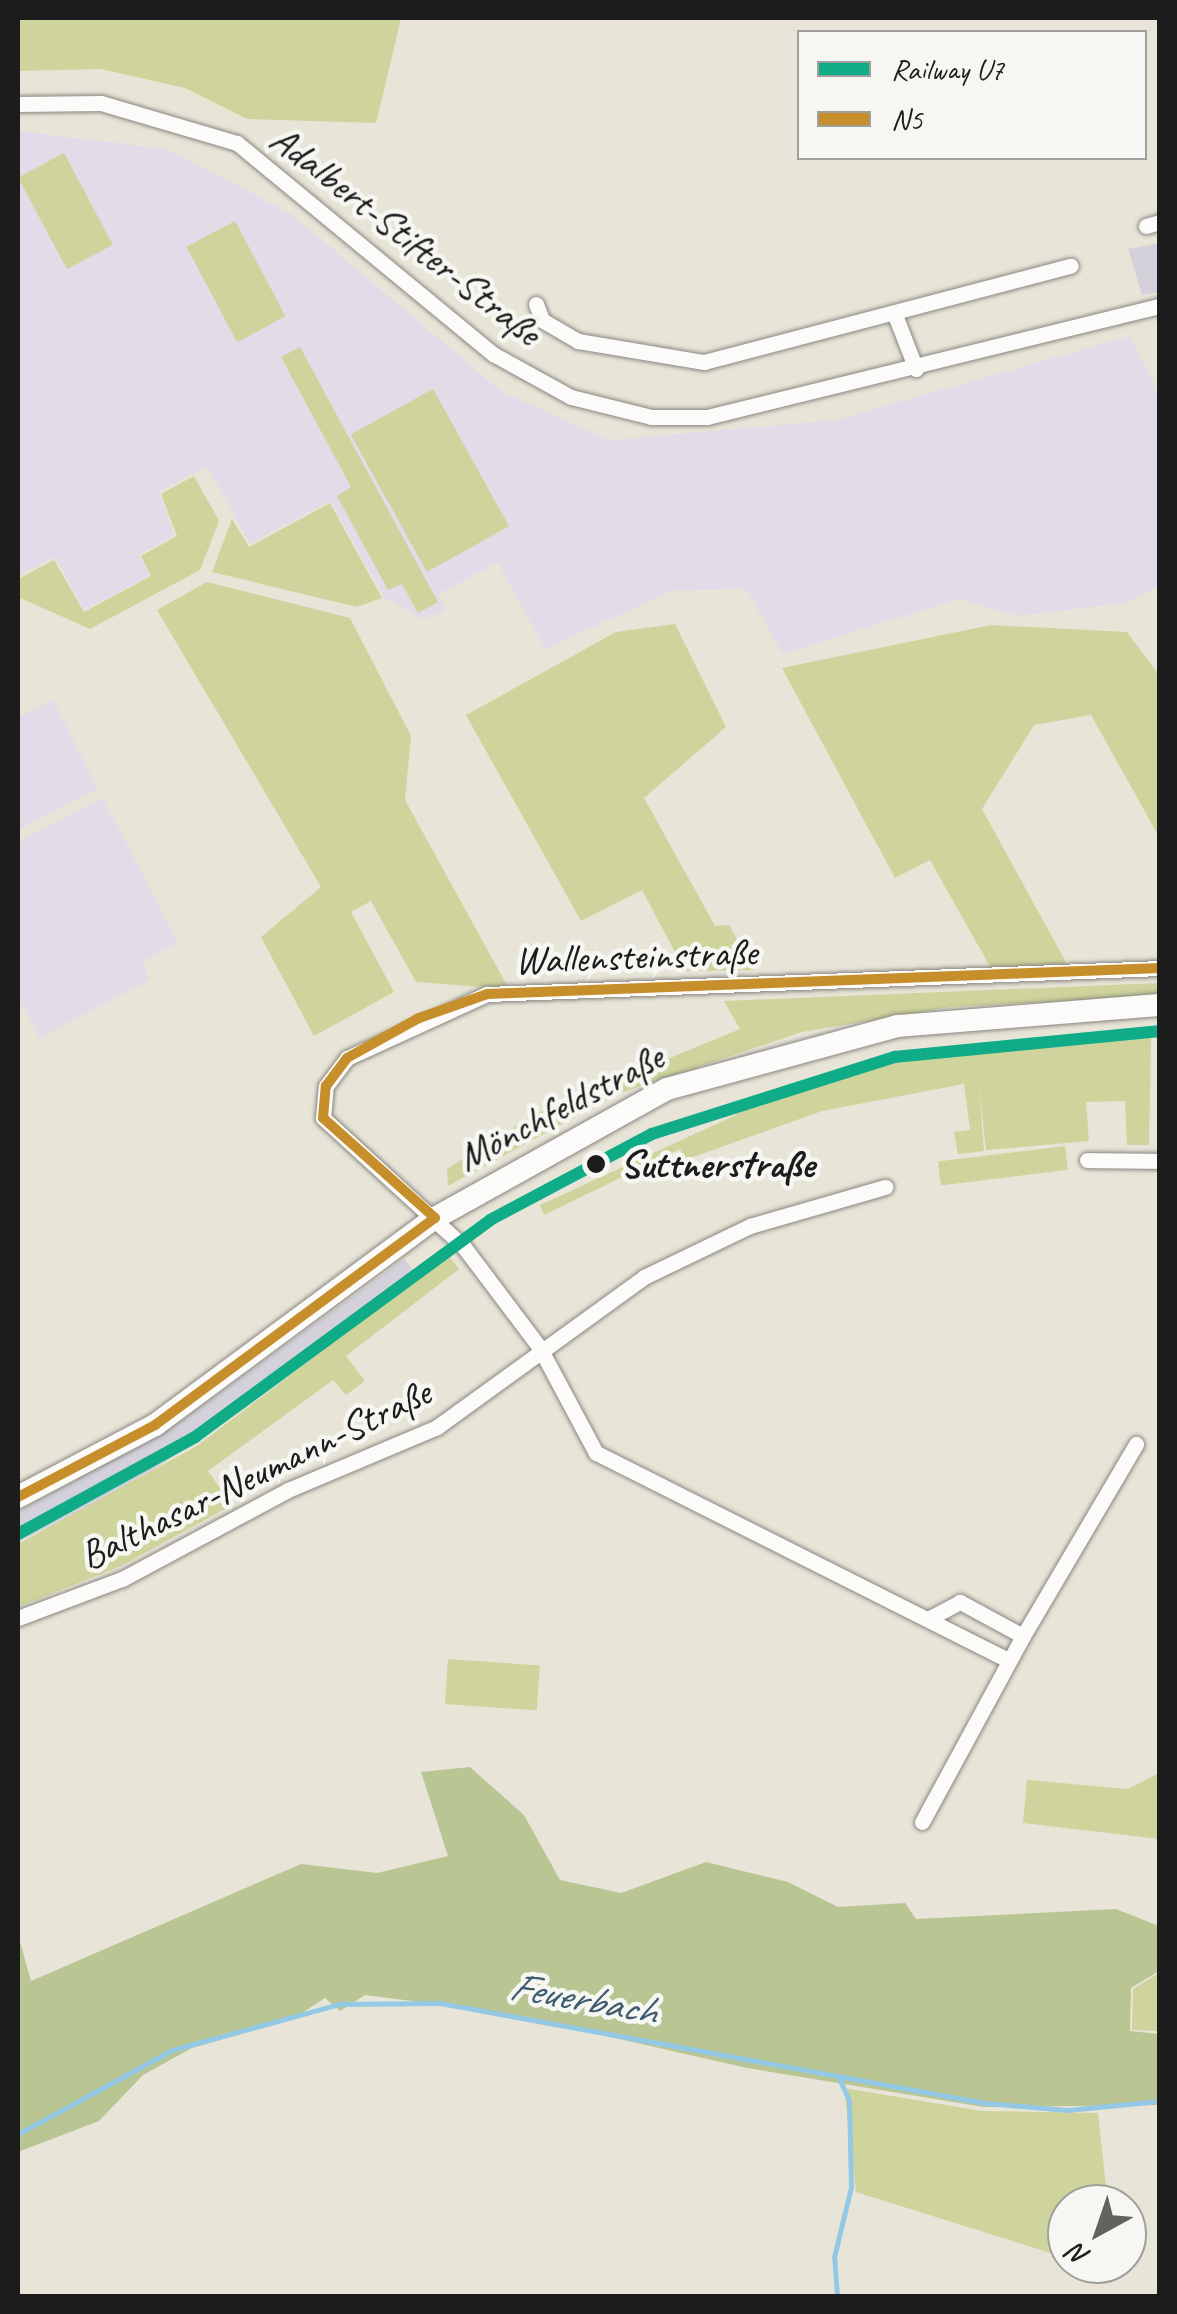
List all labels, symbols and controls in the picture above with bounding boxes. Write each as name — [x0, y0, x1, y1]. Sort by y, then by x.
legend — [797, 30, 1147, 160]
text: Railway U7 — [891, 50, 1004, 88]
text: N5 — [891, 100, 922, 138]
street label: Adalbert-Stifter-Straße — [261, 114, 551, 356]
street label: Wallensteinstraße — [514, 928, 758, 984]
street label: Mönchfeldstraße — [449, 1033, 671, 1181]
place label: Suttnerstraße — [620, 1140, 814, 1188]
marker: Suttnerstraße — [581, 1149, 611, 1179]
street label: Balthasar-Neumann-Straße — [72, 1368, 438, 1580]
water label: Feuerbach — [506, 1961, 660, 2037]
north arrow — [1047, 2184, 1147, 2284]
text: N — [1061, 2237, 1097, 2275]

